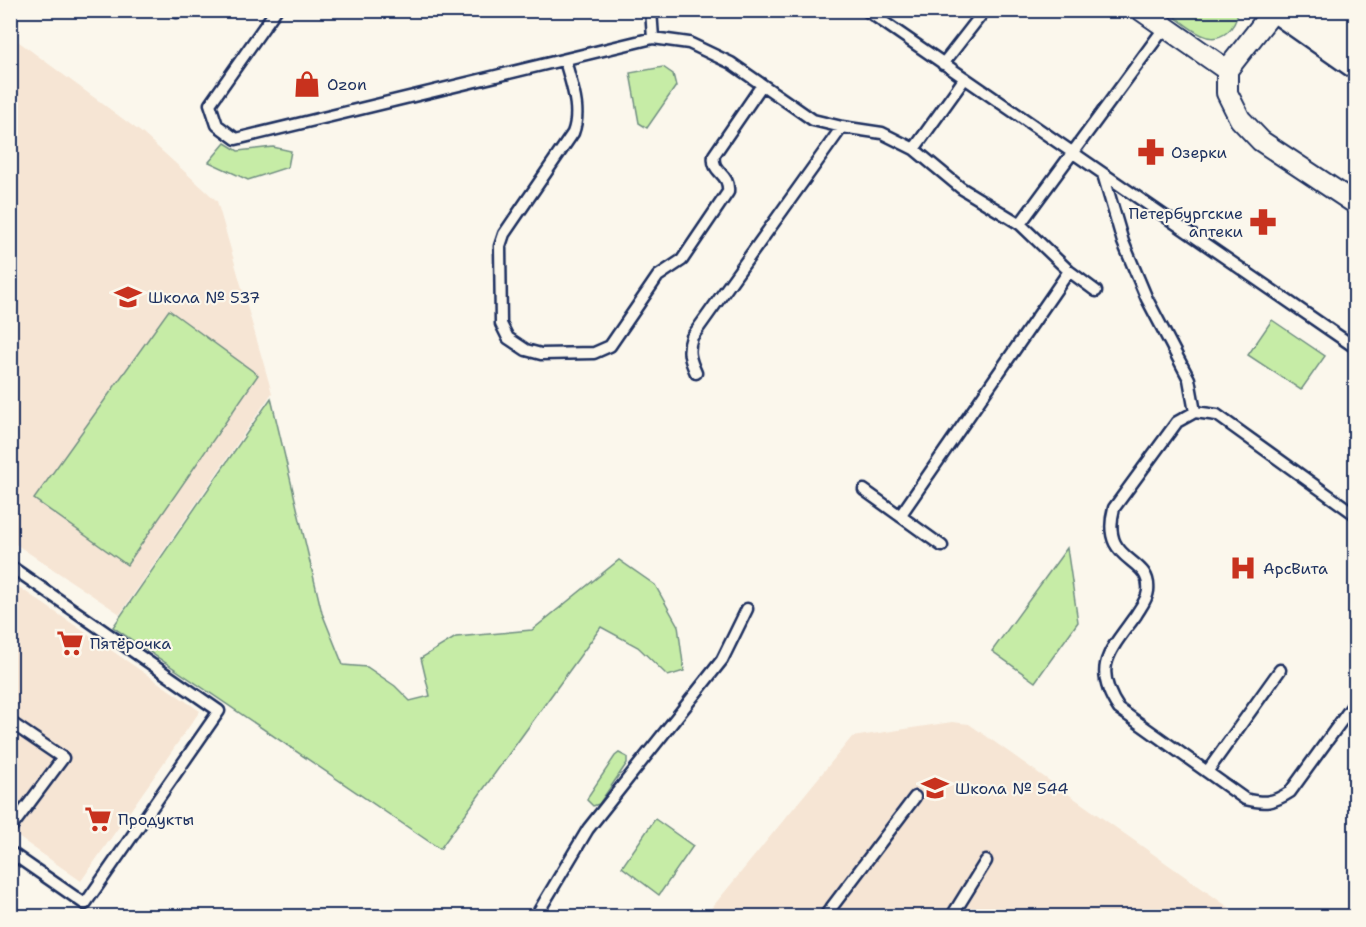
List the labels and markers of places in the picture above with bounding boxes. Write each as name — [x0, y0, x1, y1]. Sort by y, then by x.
shop icon: Ozon — [292, 69, 322, 99]
place label: Ozon — [327, 74, 367, 95]
pharmacy icon: Озерки — [1136, 137, 1166, 167]
place label: Озерки — [1171, 142, 1227, 163]
place label: Петербургские аптеки — [1129, 203, 1243, 242]
pharmacy icon: Петербургские аптеки — [1248, 207, 1278, 237]
school or university icon: Школа № 537 — [113, 282, 143, 312]
place label: Школа № 537 — [148, 287, 260, 308]
hospital icon: АрсВита — [1228, 553, 1258, 583]
place label: АрсВита — [1263, 558, 1328, 579]
supermarket icon: Пятёрочка — [55, 628, 85, 658]
place label: Пятёрочка — [90, 633, 171, 654]
school or university icon: Школа № 544 — [920, 773, 950, 803]
place label: Школа № 544 — [955, 778, 1068, 799]
supermarket icon: Продукты — [83, 804, 113, 834]
place label: Продукты — [118, 809, 194, 830]

